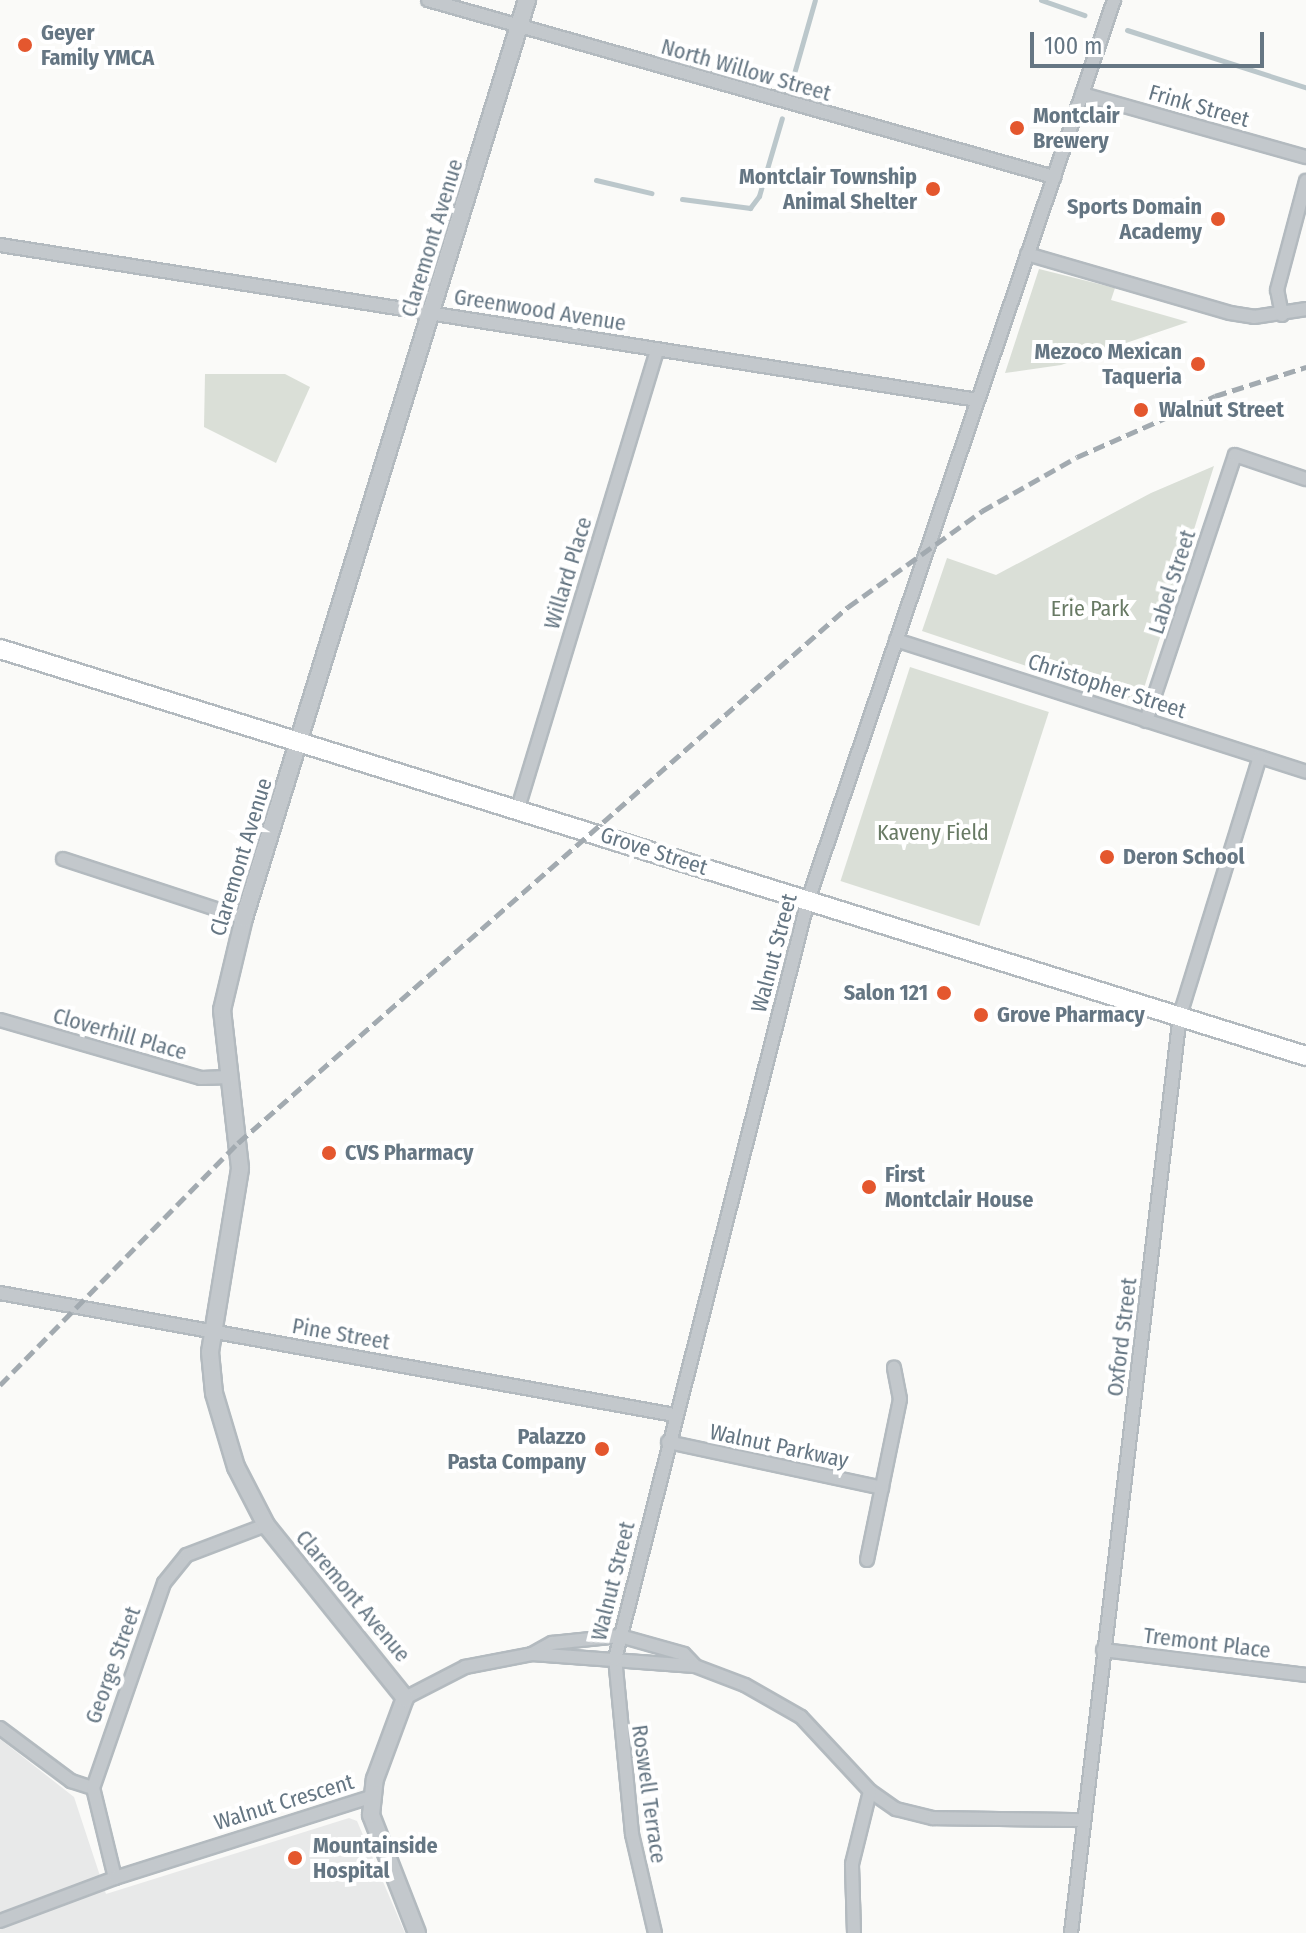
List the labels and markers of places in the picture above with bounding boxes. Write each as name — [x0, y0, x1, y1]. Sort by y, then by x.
place label: Geyer Family YMCA — [41, 19, 154, 70]
marker: Geyer Family YMCA — [16, 36, 34, 54]
place label: Montclair Brewery — [1033, 102, 1120, 154]
marker: Montclair Brewery — [1008, 119, 1026, 137]
place label: Montclair Township Animal Shelter — [739, 163, 917, 214]
marker: Montclair Township Animal Shelter — [924, 180, 942, 198]
place label: Sports Domain Academy — [1067, 193, 1202, 244]
marker: Sports Domain Academy — [1209, 210, 1227, 228]
place label: Mezoco Mexican Taqueria — [1034, 338, 1182, 390]
marker: Mezoco Mexican Taqueria — [1189, 355, 1207, 373]
place label: Walnut Street — [1159, 397, 1284, 423]
marker: Walnut Street — [1130, 399, 1152, 421]
place label: Deron School — [1123, 844, 1245, 870]
marker: Deron School — [1098, 848, 1116, 866]
place label: Salon 121 — [844, 980, 928, 1006]
marker: Salon 121 — [935, 984, 953, 1002]
place label: Grove Pharmacy — [997, 1002, 1145, 1028]
marker: Grove Pharmacy — [972, 1006, 990, 1024]
place label: CVS Pharmacy — [345, 1140, 474, 1166]
marker: CVS Pharmacy — [320, 1144, 338, 1162]
place label: First Montclair House — [885, 1161, 1033, 1212]
marker: First Montclair House — [860, 1178, 878, 1196]
place label: Palazzo Pasta Company — [447, 1423, 586, 1474]
marker: Palazzo Pasta Company — [593, 1440, 611, 1458]
place label: Mountainside Hospital — [313, 1832, 438, 1884]
marker: Mountainside Hospital — [284, 1847, 306, 1869]

